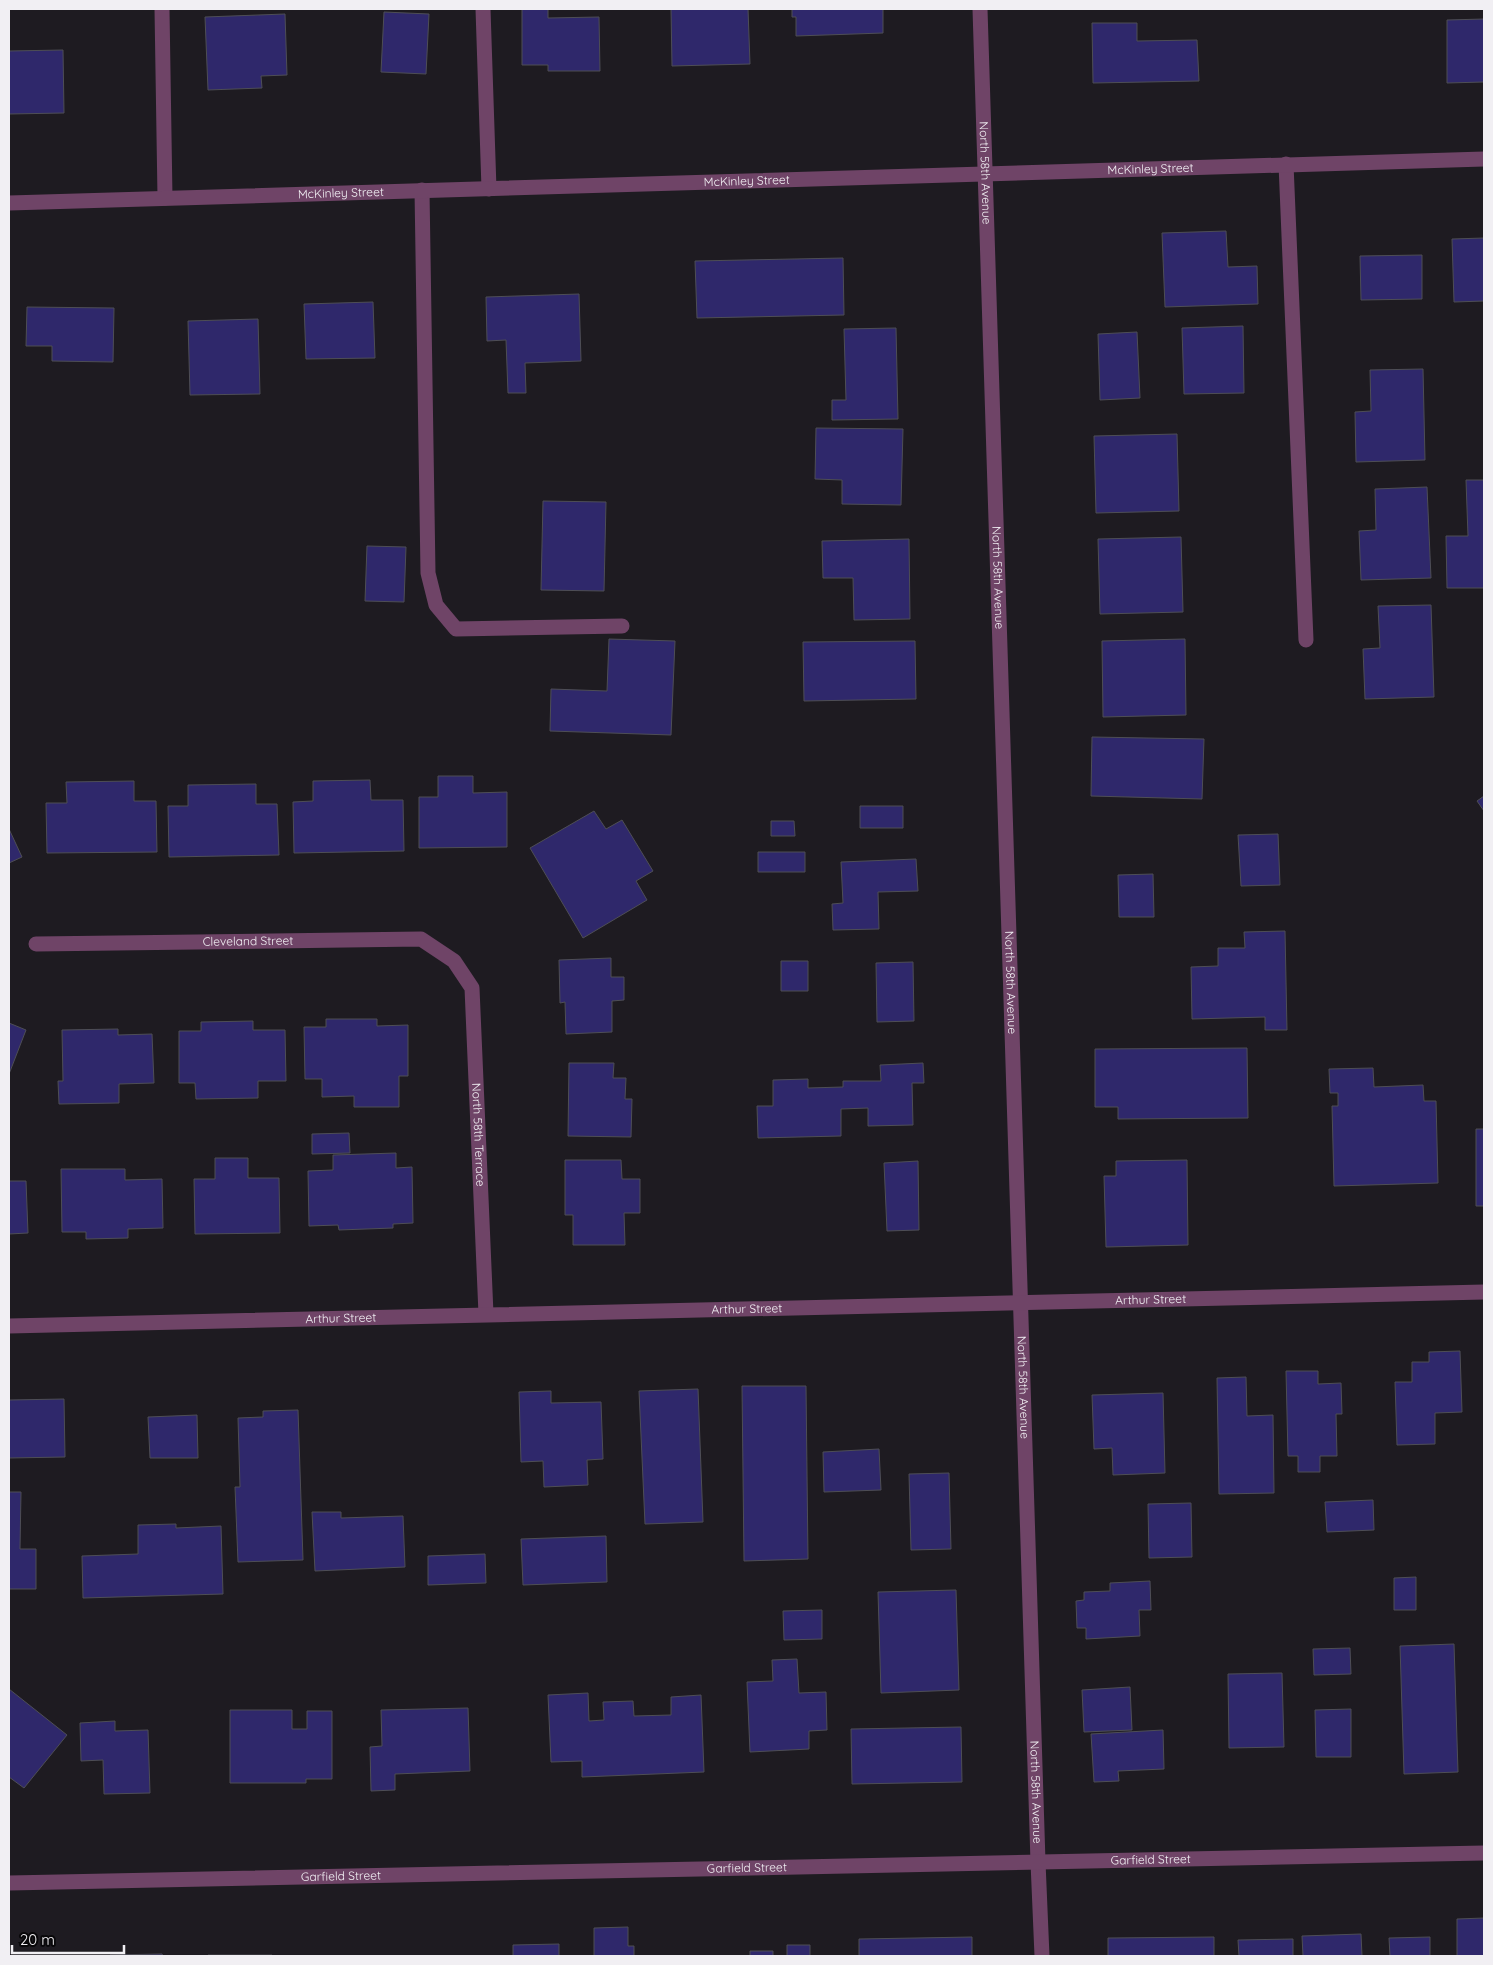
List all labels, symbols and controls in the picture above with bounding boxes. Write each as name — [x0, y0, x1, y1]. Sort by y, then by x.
street label: North 58th Avenue — [977, 121, 995, 225]
street label: McKinley Street — [1107, 160, 1194, 177]
street label: McKinley Street — [703, 172, 790, 189]
street label: McKinley Street — [298, 184, 384, 201]
street label: North 58th Avenue — [989, 526, 1007, 630]
street label: North 58th Avenue — [1002, 931, 1020, 1034]
street label: Cleveland Street — [203, 933, 293, 949]
street label: North 58th Terrace — [469, 1082, 489, 1187]
street label: Arthur Street — [1115, 1291, 1186, 1307]
street label: Arthur Street — [711, 1300, 782, 1317]
street label: Arthur Street — [305, 1310, 376, 1326]
street label: North 58th Avenue — [1015, 1336, 1033, 1439]
street label: North 58th Avenue — [1027, 1740, 1045, 1844]
street label: Garfield Street — [1111, 1851, 1191, 1868]
street label: Garfield Street — [707, 1859, 787, 1876]
street label: Garfield Street — [301, 1867, 381, 1884]
scale bar — [12, 1922, 125, 1954]
text: 20 m — [20, 1930, 55, 1949]

